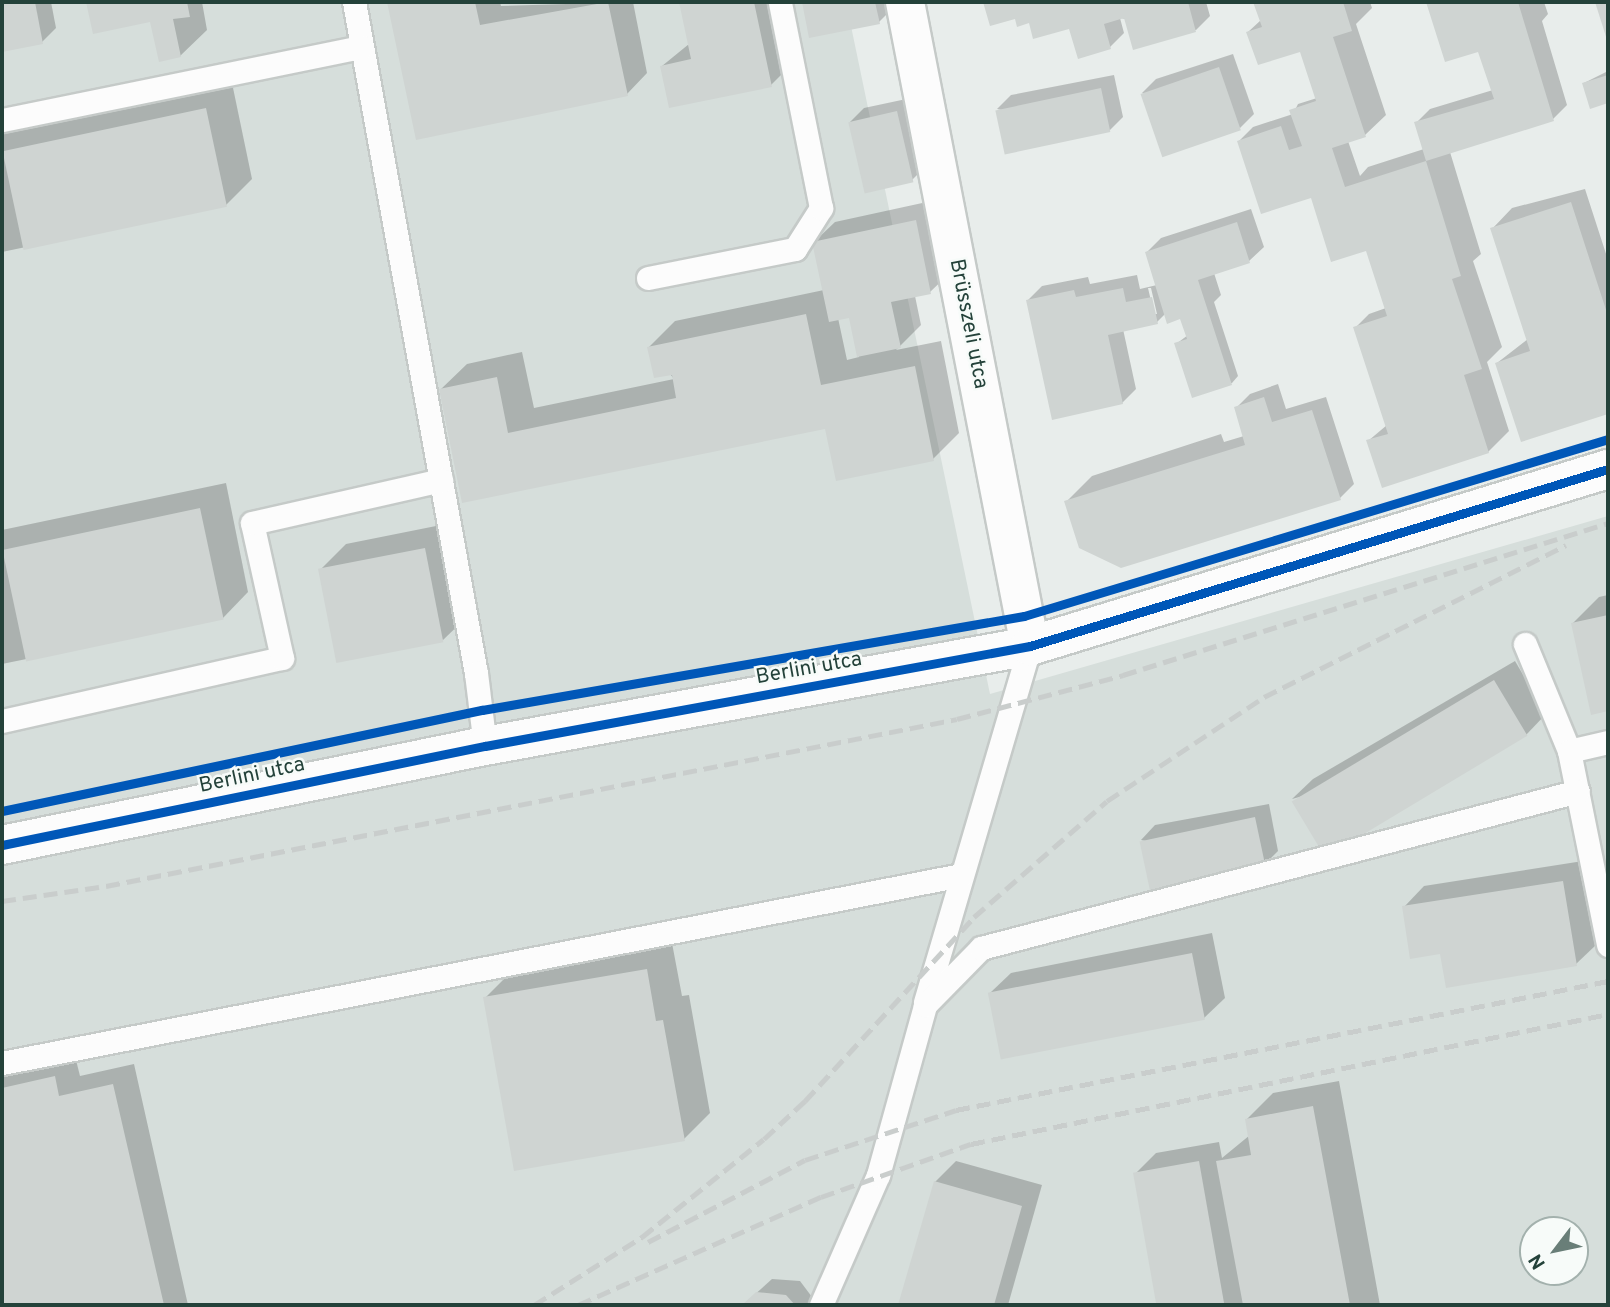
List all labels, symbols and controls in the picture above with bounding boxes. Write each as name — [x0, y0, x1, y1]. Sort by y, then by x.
street label: Brüsszeli utca — [943, 257, 993, 391]
street label: Berlini utca — [754, 647, 864, 691]
street label: Berlini utca — [197, 753, 307, 799]
north arrow — [1519, 1216, 1589, 1286]
text: N — [1524, 1249, 1552, 1273]

